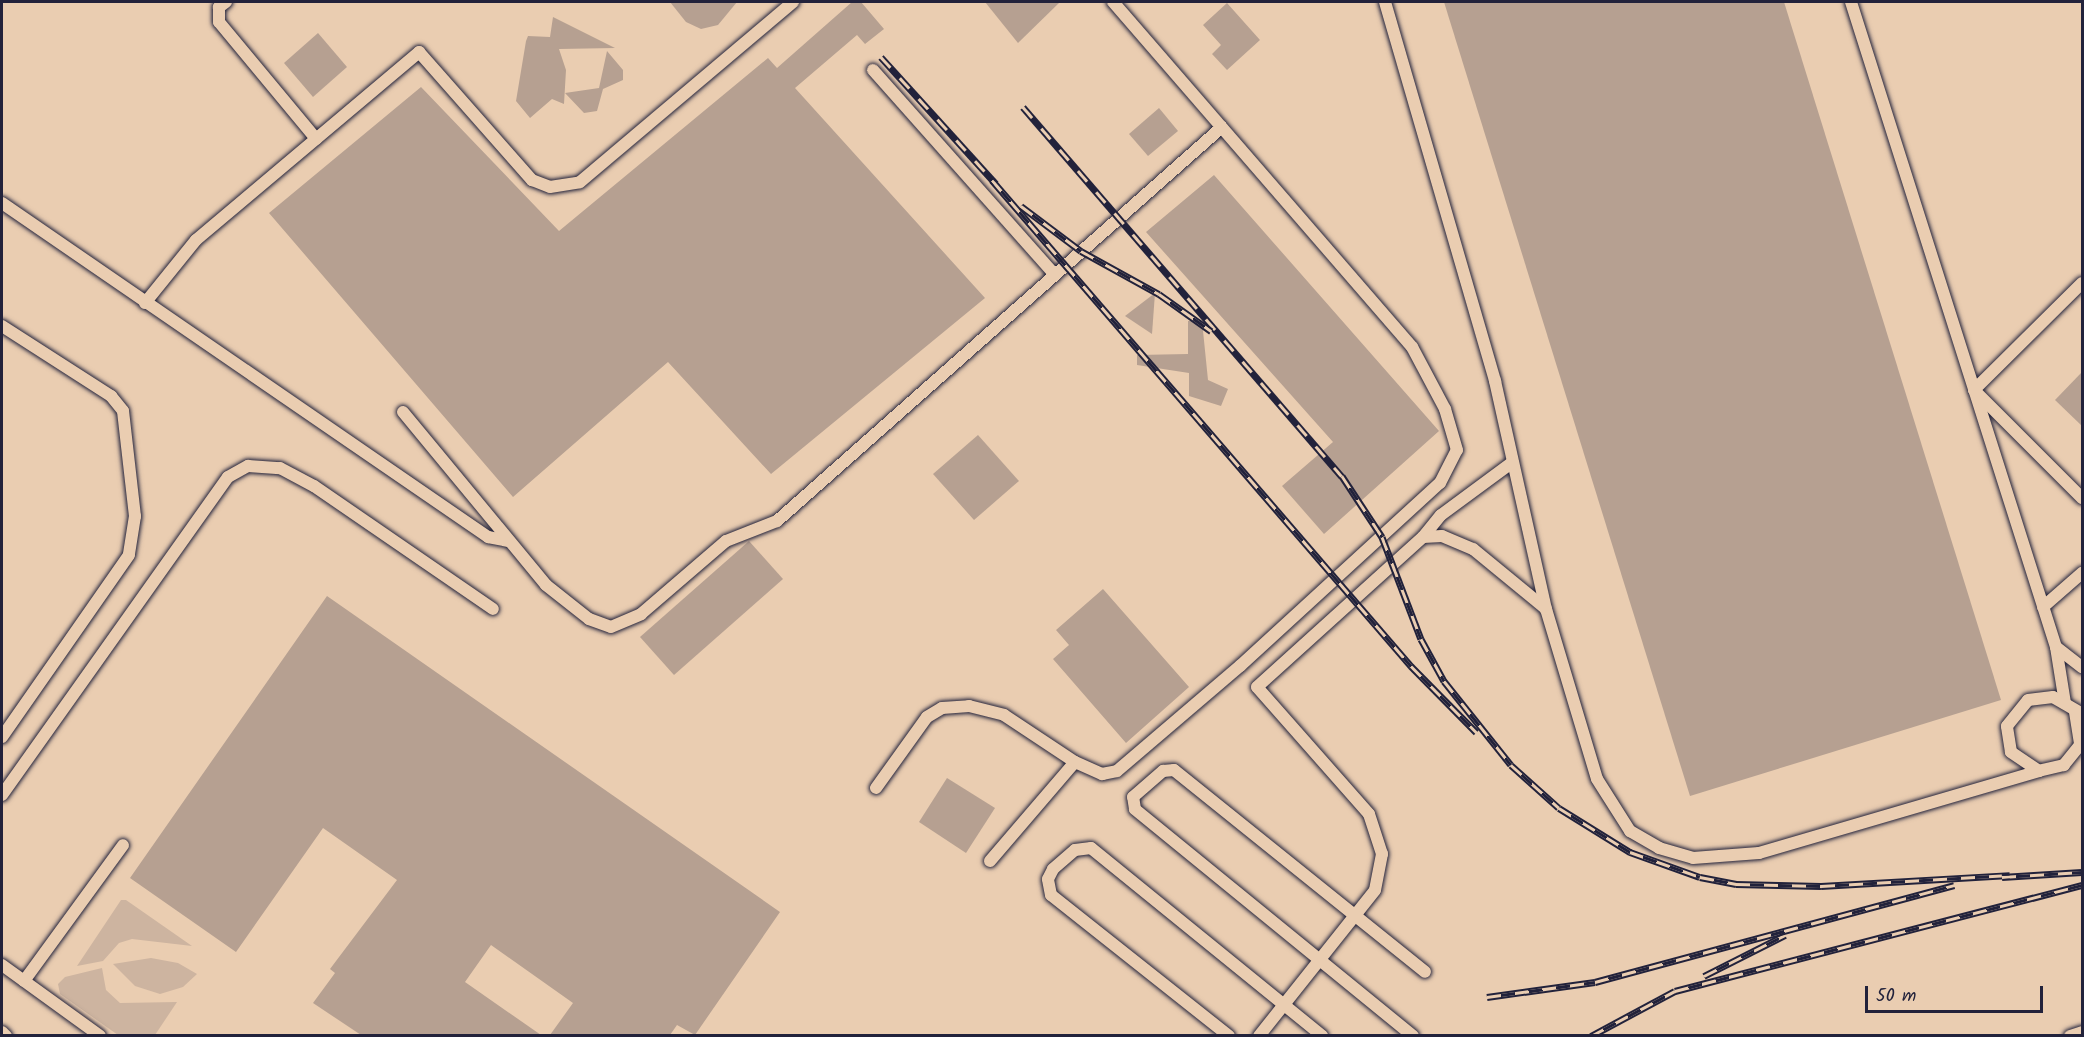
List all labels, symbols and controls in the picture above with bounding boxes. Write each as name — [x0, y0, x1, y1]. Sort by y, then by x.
scale bar — [1868, 974, 2046, 1012]
text: 50 m — [1876, 982, 1916, 1011]

